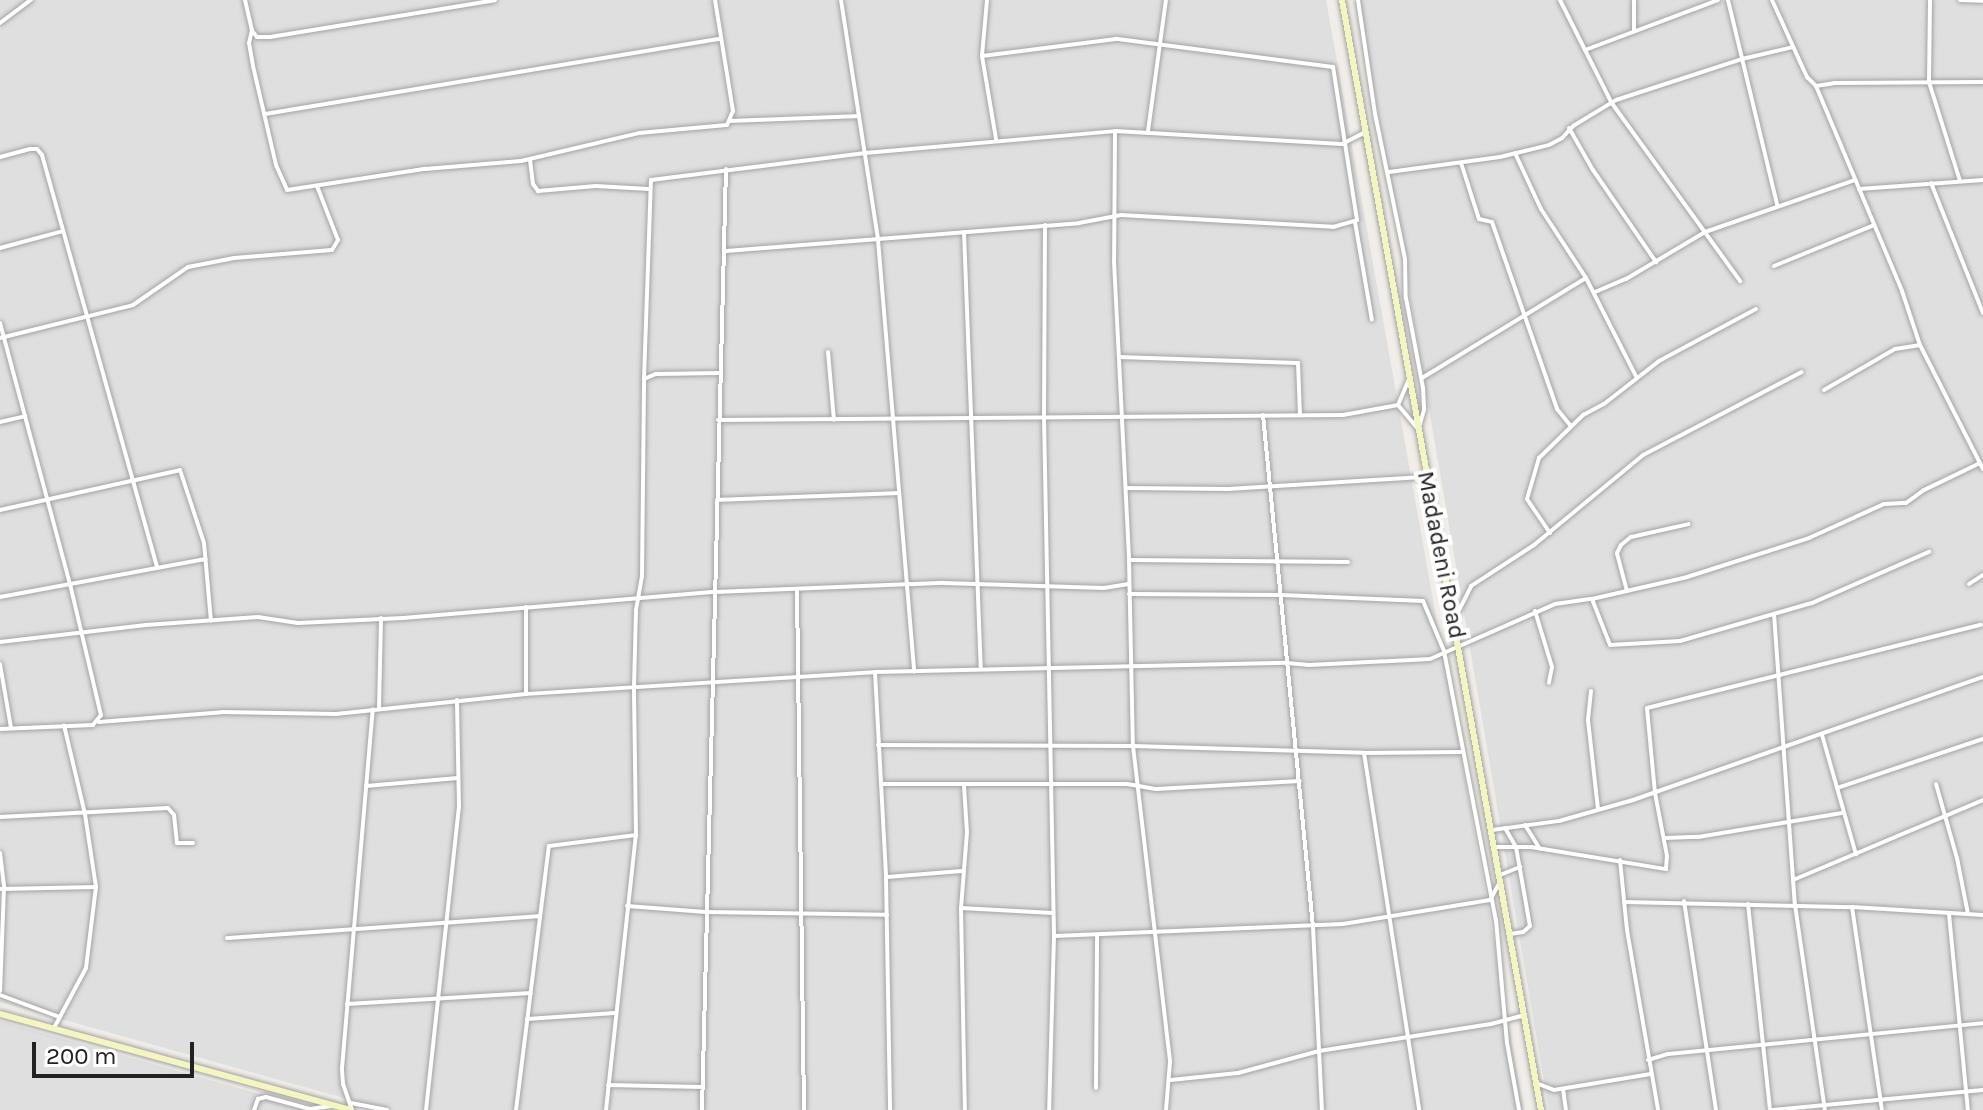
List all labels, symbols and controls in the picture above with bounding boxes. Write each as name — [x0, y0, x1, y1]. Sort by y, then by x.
street label: Madadeni Road — [1411, 469, 1471, 641]
scale bar — [36, 1026, 198, 1076]
text: 200 m — [46, 1042, 117, 1070]

